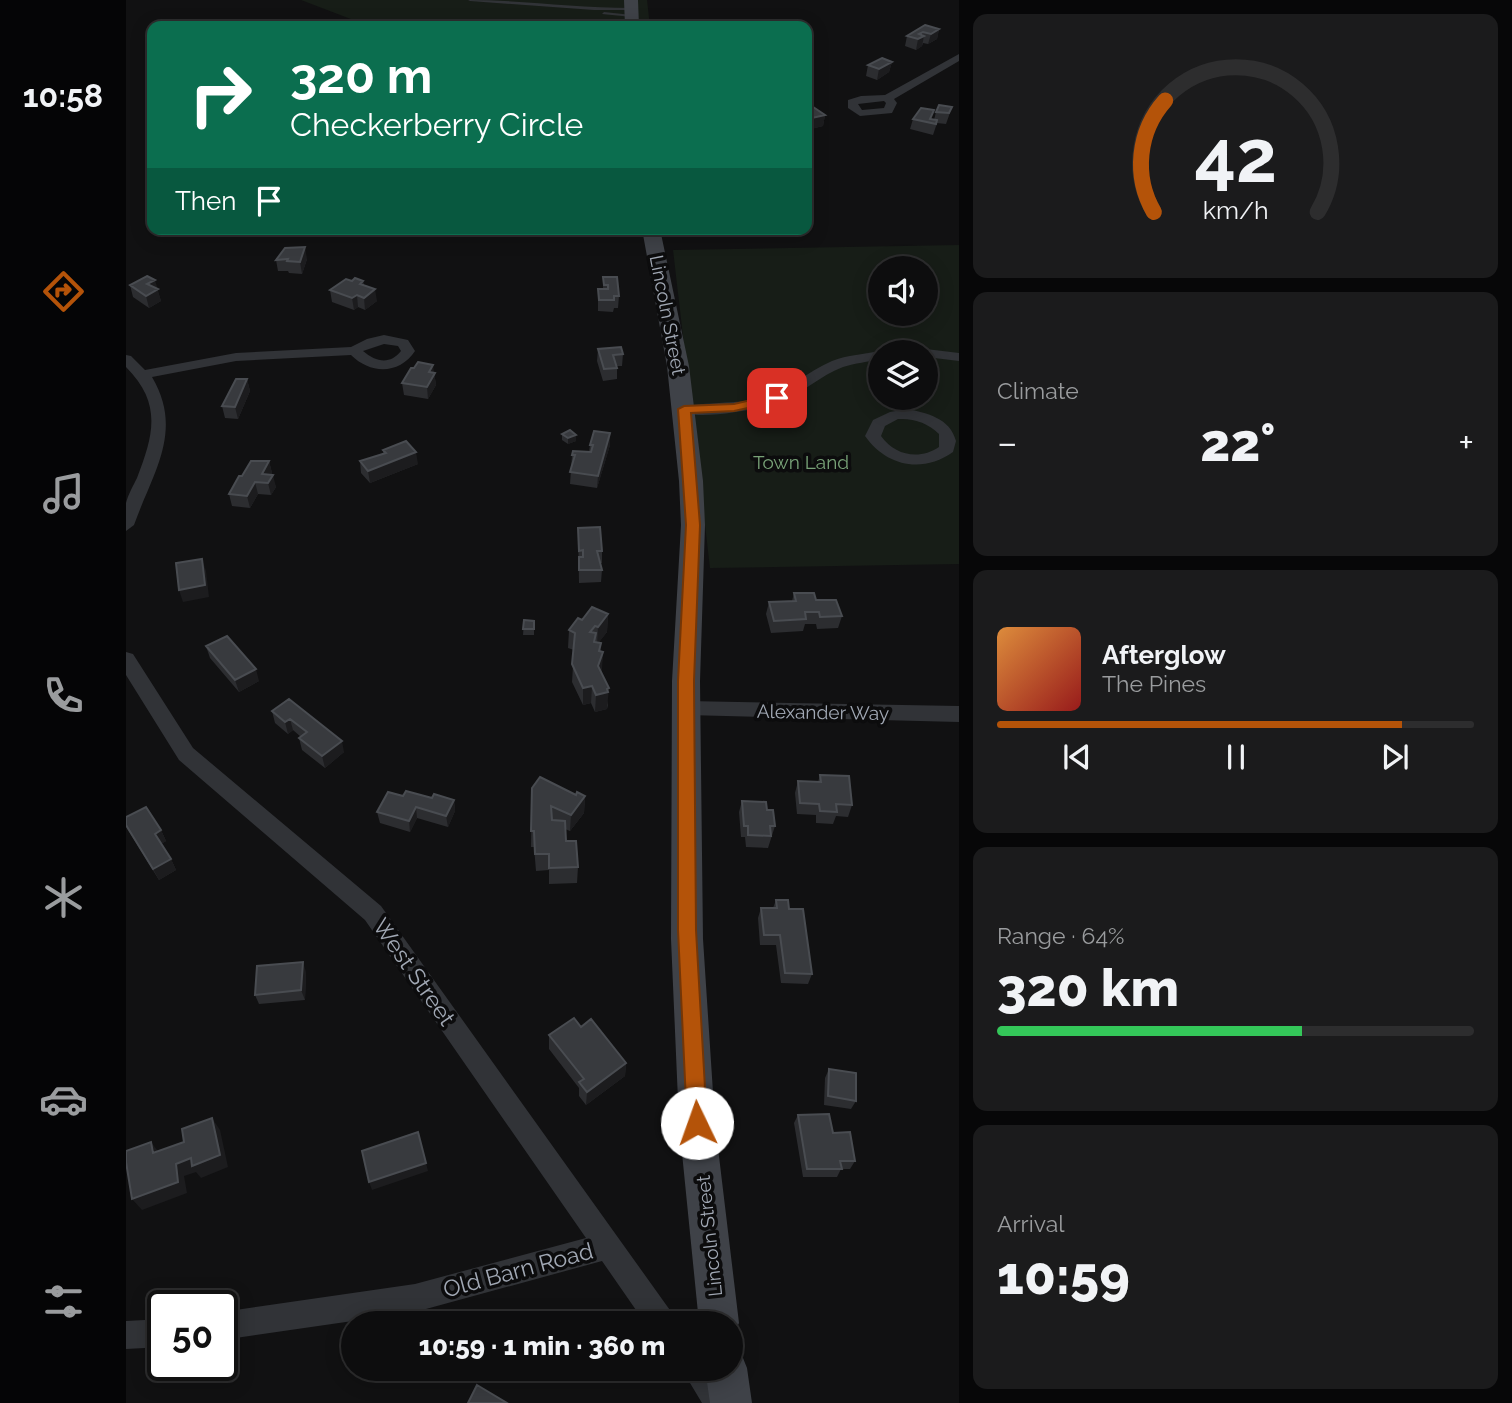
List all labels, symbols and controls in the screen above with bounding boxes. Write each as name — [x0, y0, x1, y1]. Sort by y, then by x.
text: 320 m — [290, 47, 432, 104]
icon: right — [175, 49, 266, 140]
text: 10:58 — [23, 77, 103, 114]
text: Checkerberry Circle — [290, 106, 583, 143]
text: 42 — [1194, 114, 1277, 199]
icon: arrive — [250, 182, 288, 220]
text: Then — [175, 186, 236, 216]
text: km/h — [1203, 195, 1268, 225]
street label: Lincoln Street — [646, 253, 691, 377]
map controls — [868, 256, 938, 410]
button: sound — [868, 256, 938, 326]
icon: directions — [39, 267, 88, 316]
button: layers — [868, 340, 938, 410]
pin — [747, 368, 807, 428]
text: Climate — [997, 377, 1079, 404]
icon: arrive — [758, 379, 796, 417]
text: 22° — [1200, 412, 1276, 473]
text: − — [997, 420, 1017, 465]
text: + — [1458, 420, 1474, 465]
park label: Town Land — [753, 451, 849, 473]
icon: music — [39, 469, 88, 518]
text: Afterglow — [1102, 640, 1226, 670]
text: The Pines — [1102, 670, 1206, 697]
icon: phone — [39, 671, 88, 720]
street label: Alexander Way — [757, 700, 889, 724]
icon: previous — [1058, 738, 1096, 776]
icon: pause — [1217, 738, 1255, 776]
icon: next — [1376, 738, 1414, 776]
icon: climate — [39, 873, 88, 922]
street label: West Street — [368, 913, 461, 1031]
text: Range · 64% — [997, 922, 1124, 949]
text: 320 km — [997, 957, 1179, 1018]
icon: car — [39, 1075, 88, 1124]
position arrow — [660, 1086, 734, 1160]
street label: Lincoln Street — [692, 1174, 726, 1298]
text: Arrival — [997, 1210, 1064, 1237]
street label: Old Barn Road — [440, 1237, 596, 1302]
text: 10:59 — [997, 1245, 1130, 1306]
icon: filters — [39, 1277, 88, 1326]
speed limit sign: 50 — [147, 1290, 238, 1381]
text: 10:59 · 1 min · 360 m — [419, 1331, 665, 1361]

